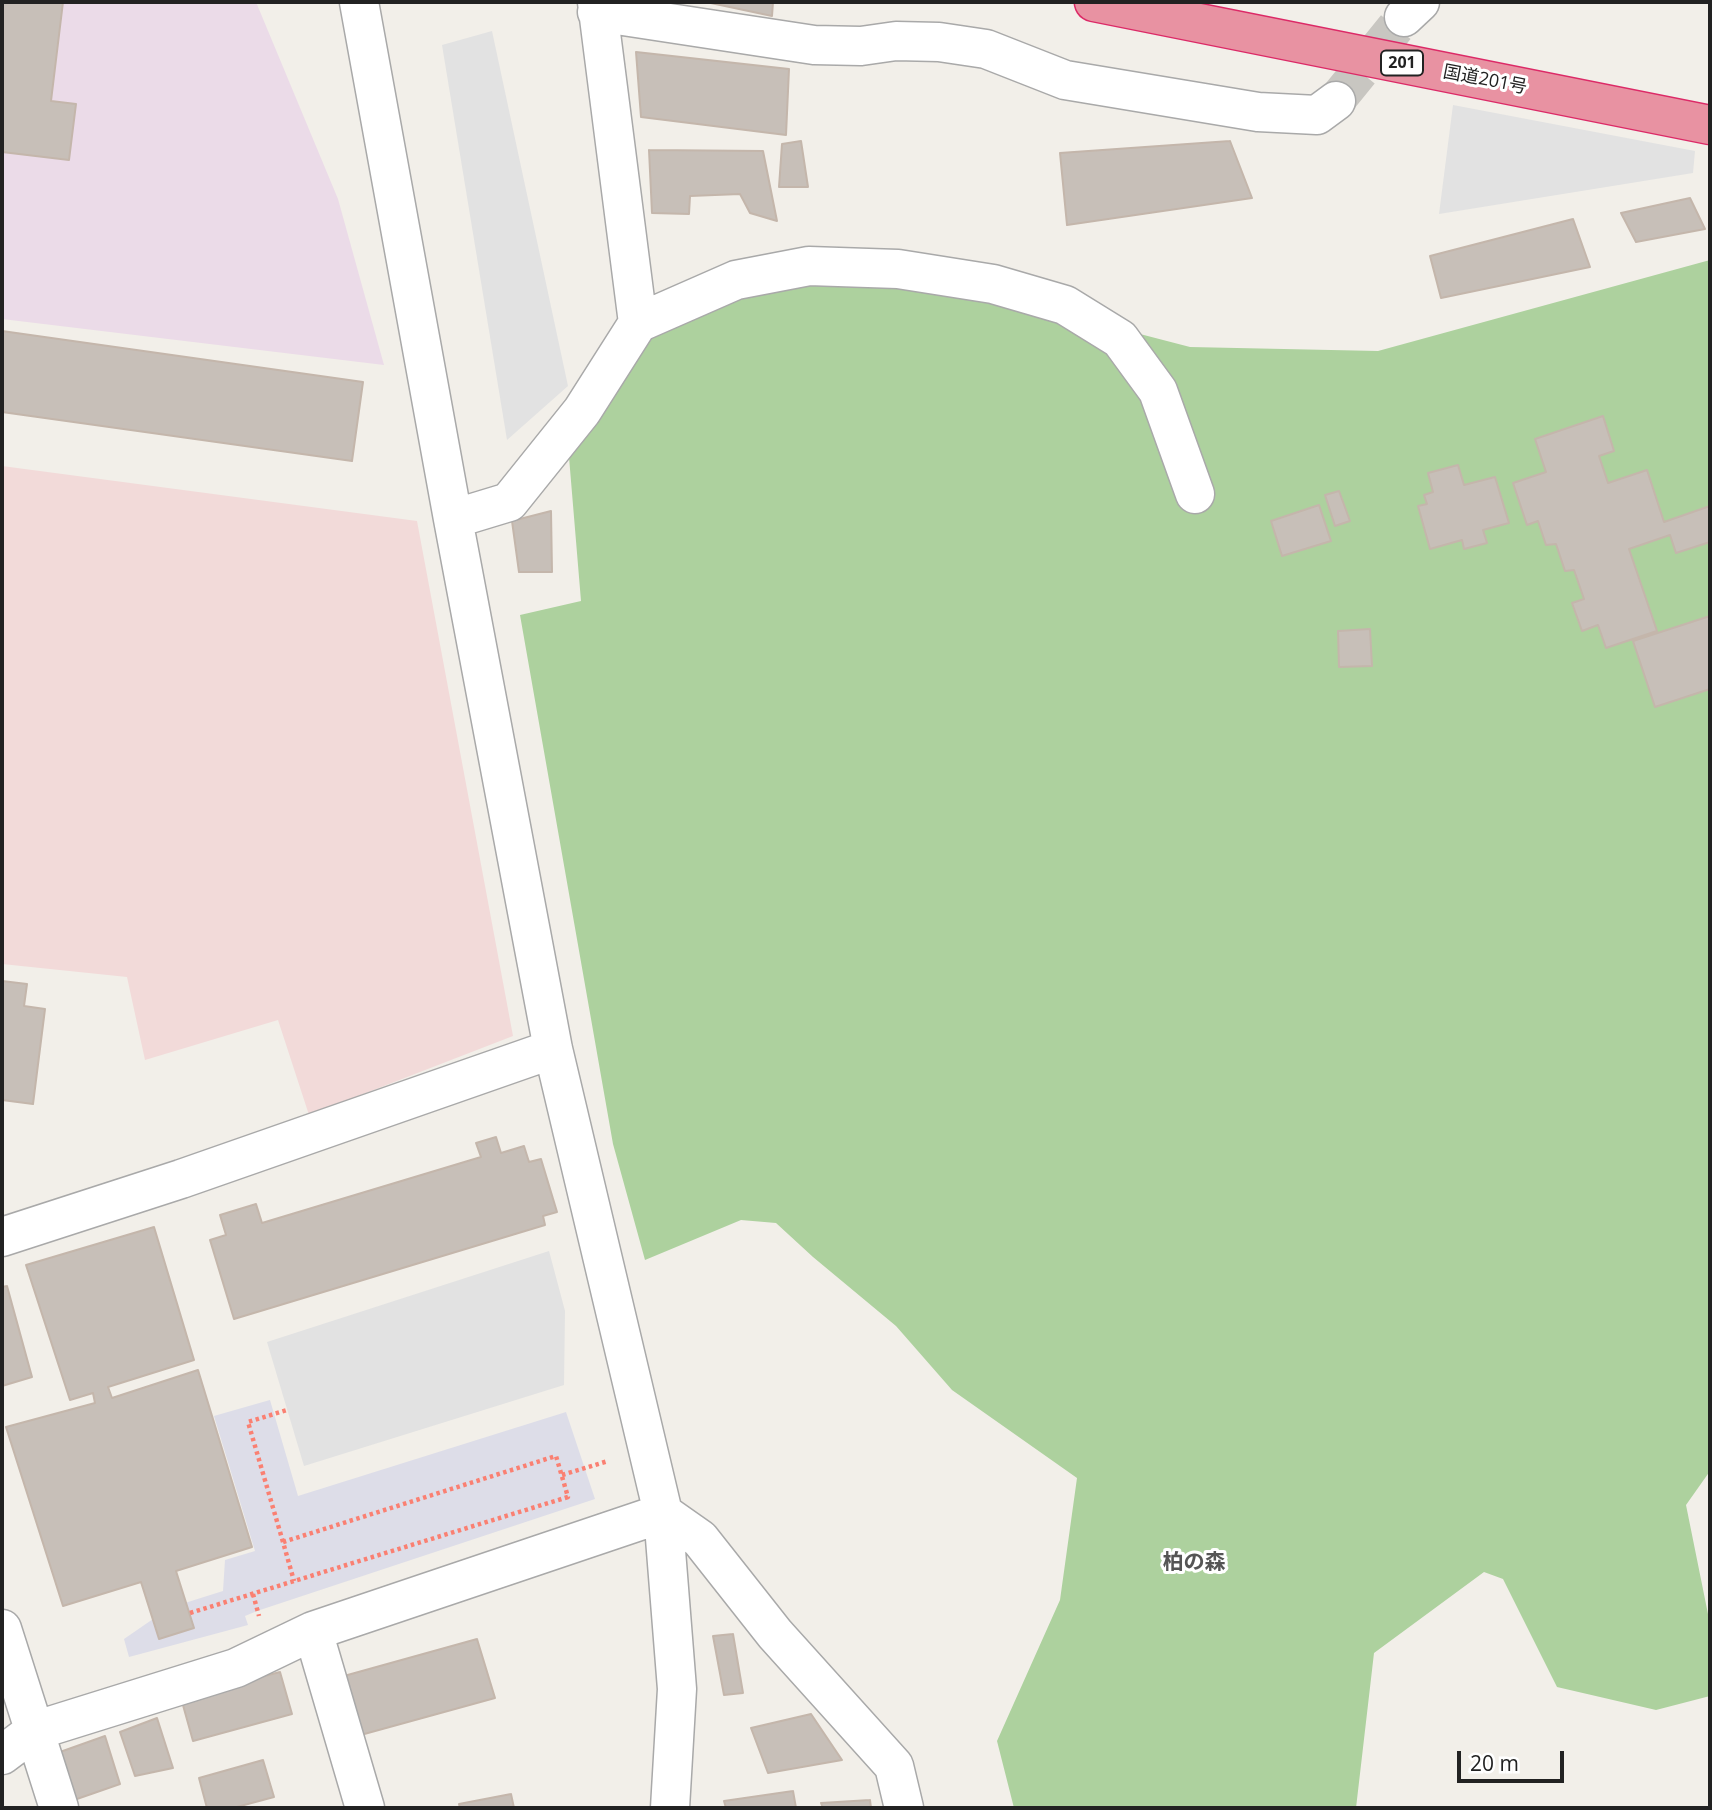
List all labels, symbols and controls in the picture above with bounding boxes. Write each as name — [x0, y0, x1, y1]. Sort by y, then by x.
road number: 201 — [1381, 50, 1423, 76]
street label: 国道201号 — [1441, 61, 1529, 99]
district label: 柏の森 — [1163, 1550, 1225, 1576]
scale bar — [1460, 1736, 1567, 1780]
text: 20 m — [1470, 1749, 1519, 1777]

